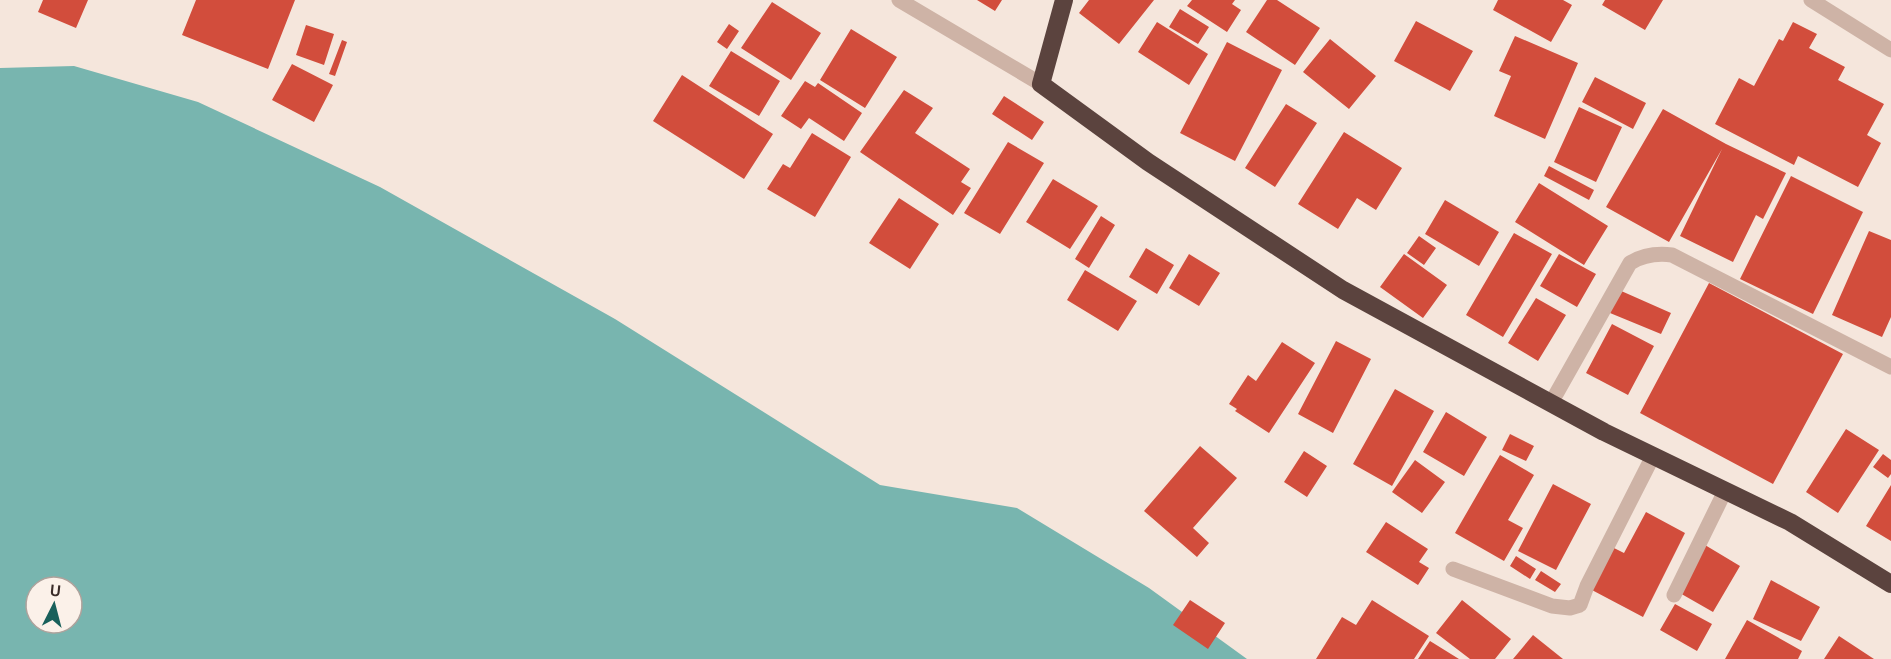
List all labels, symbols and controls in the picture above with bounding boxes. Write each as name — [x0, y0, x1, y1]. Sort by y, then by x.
north arrow — [24, 575, 84, 635]
text: U — [49, 580, 62, 602]

